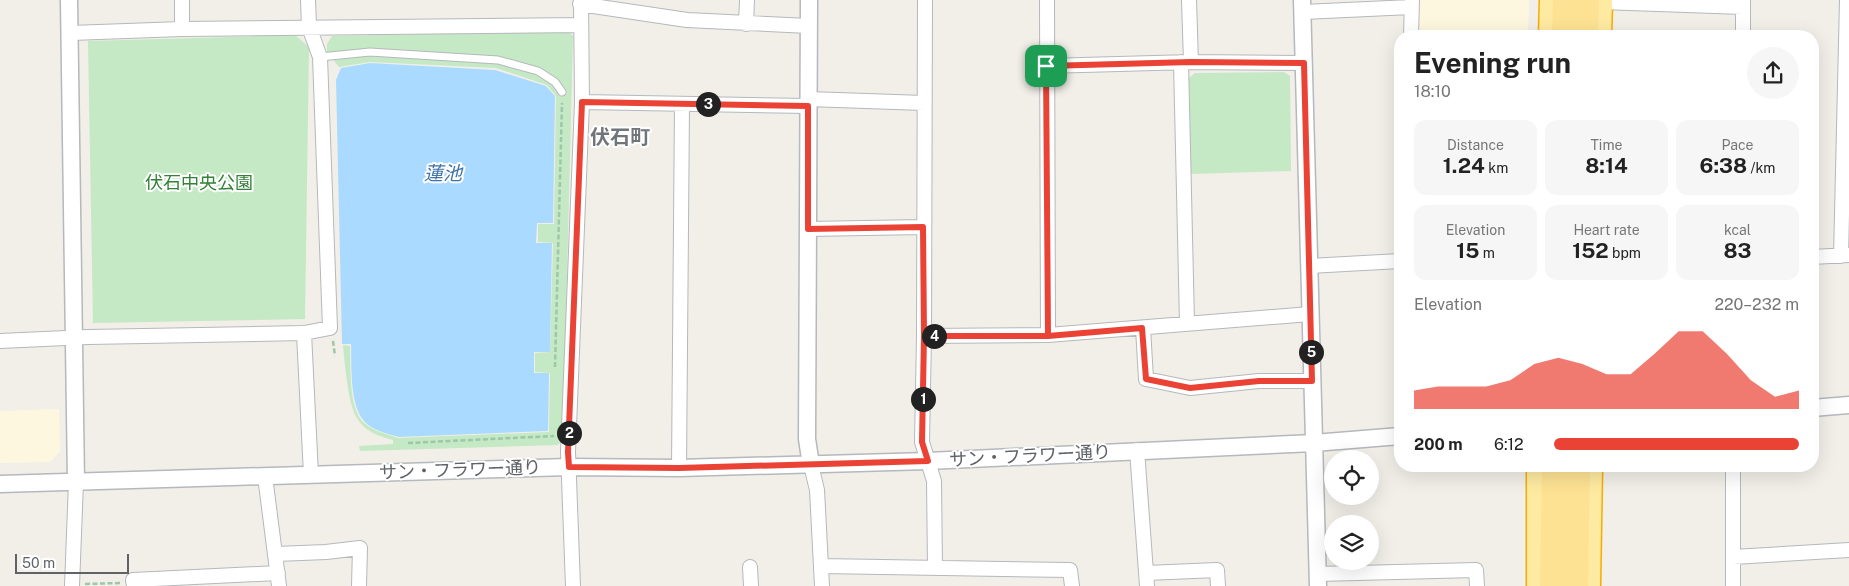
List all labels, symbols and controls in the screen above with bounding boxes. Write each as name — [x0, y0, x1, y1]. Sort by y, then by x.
pin — [1025, 45, 1067, 87]
text: Evening run — [1414, 46, 1571, 79]
button: share — [1747, 47, 1799, 99]
icon: arrive — [1032, 52, 1060, 80]
text: 18:10 — [1414, 82, 1451, 101]
pin: 3 — [696, 92, 720, 116]
text: 3 — [704, 96, 713, 112]
district label: 伏石町 — [590, 125, 650, 149]
text: Distance — [1447, 137, 1504, 153]
text: Time — [1591, 137, 1622, 153]
text: Pace — [1721, 137, 1754, 153]
text: 1.24 — [1443, 153, 1485, 178]
text: 8:14 — [1585, 153, 1628, 178]
text: 6:38 — [1700, 153, 1747, 178]
text: km — [1485, 160, 1508, 176]
text: /km — [1747, 160, 1775, 176]
water label: 蓮池 — [424, 162, 464, 184]
park label: 伏石中央公園 — [145, 172, 253, 193]
text: Elevation — [1446, 222, 1505, 238]
text: Heart rate — [1573, 222, 1640, 238]
text: kcal — [1724, 222, 1751, 238]
text: 15 — [1456, 238, 1479, 263]
text: 152 — [1572, 238, 1609, 263]
text: 83 — [1724, 238, 1752, 263]
text: m — [1479, 245, 1495, 261]
text: bpm — [1609, 245, 1641, 261]
text: Elevation — [1414, 295, 1482, 314]
text: 220–232 m — [1714, 295, 1799, 314]
pin: 4 — [922, 324, 946, 348]
text: 4 — [930, 328, 939, 344]
pin: 5 — [1298, 340, 1324, 364]
text: 5 — [1307, 344, 1316, 360]
pin: 1 — [910, 386, 936, 412]
text: 1 — [921, 391, 927, 407]
pin: 2 — [556, 420, 582, 446]
text: 2 — [565, 425, 574, 441]
text: 200 m — [1414, 435, 1463, 454]
text: 6:12 — [1494, 435, 1524, 454]
street label: サン・フラワー通り — [949, 441, 1111, 470]
map controls — [1324, 450, 1379, 570]
button: locate — [1324, 450, 1379, 505]
street label: サン・フラワー通り — [379, 456, 541, 483]
button: layers — [1324, 515, 1379, 570]
scale bar — [15, 551, 129, 574]
text: 50 m — [22, 555, 55, 571]

